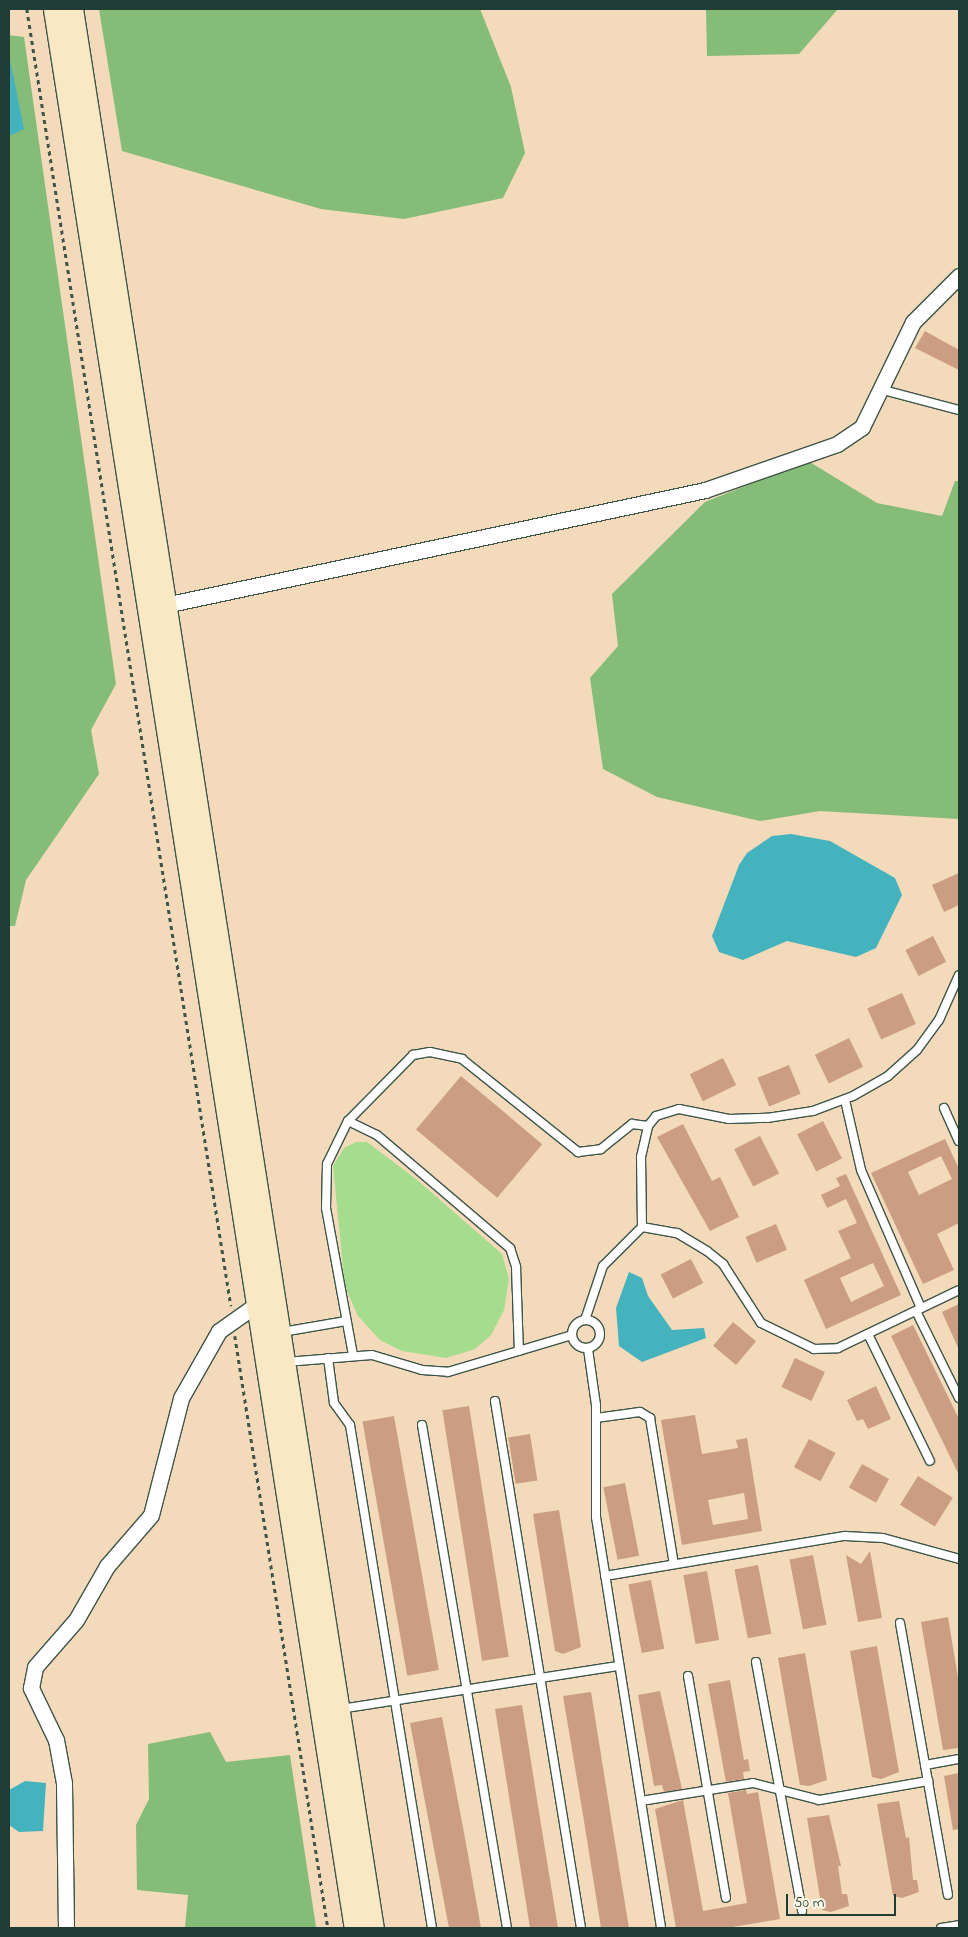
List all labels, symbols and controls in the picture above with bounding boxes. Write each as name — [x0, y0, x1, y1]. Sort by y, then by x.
scale bar — [788, 1884, 898, 1916]
text: 50 m — [794, 1892, 824, 1914]

